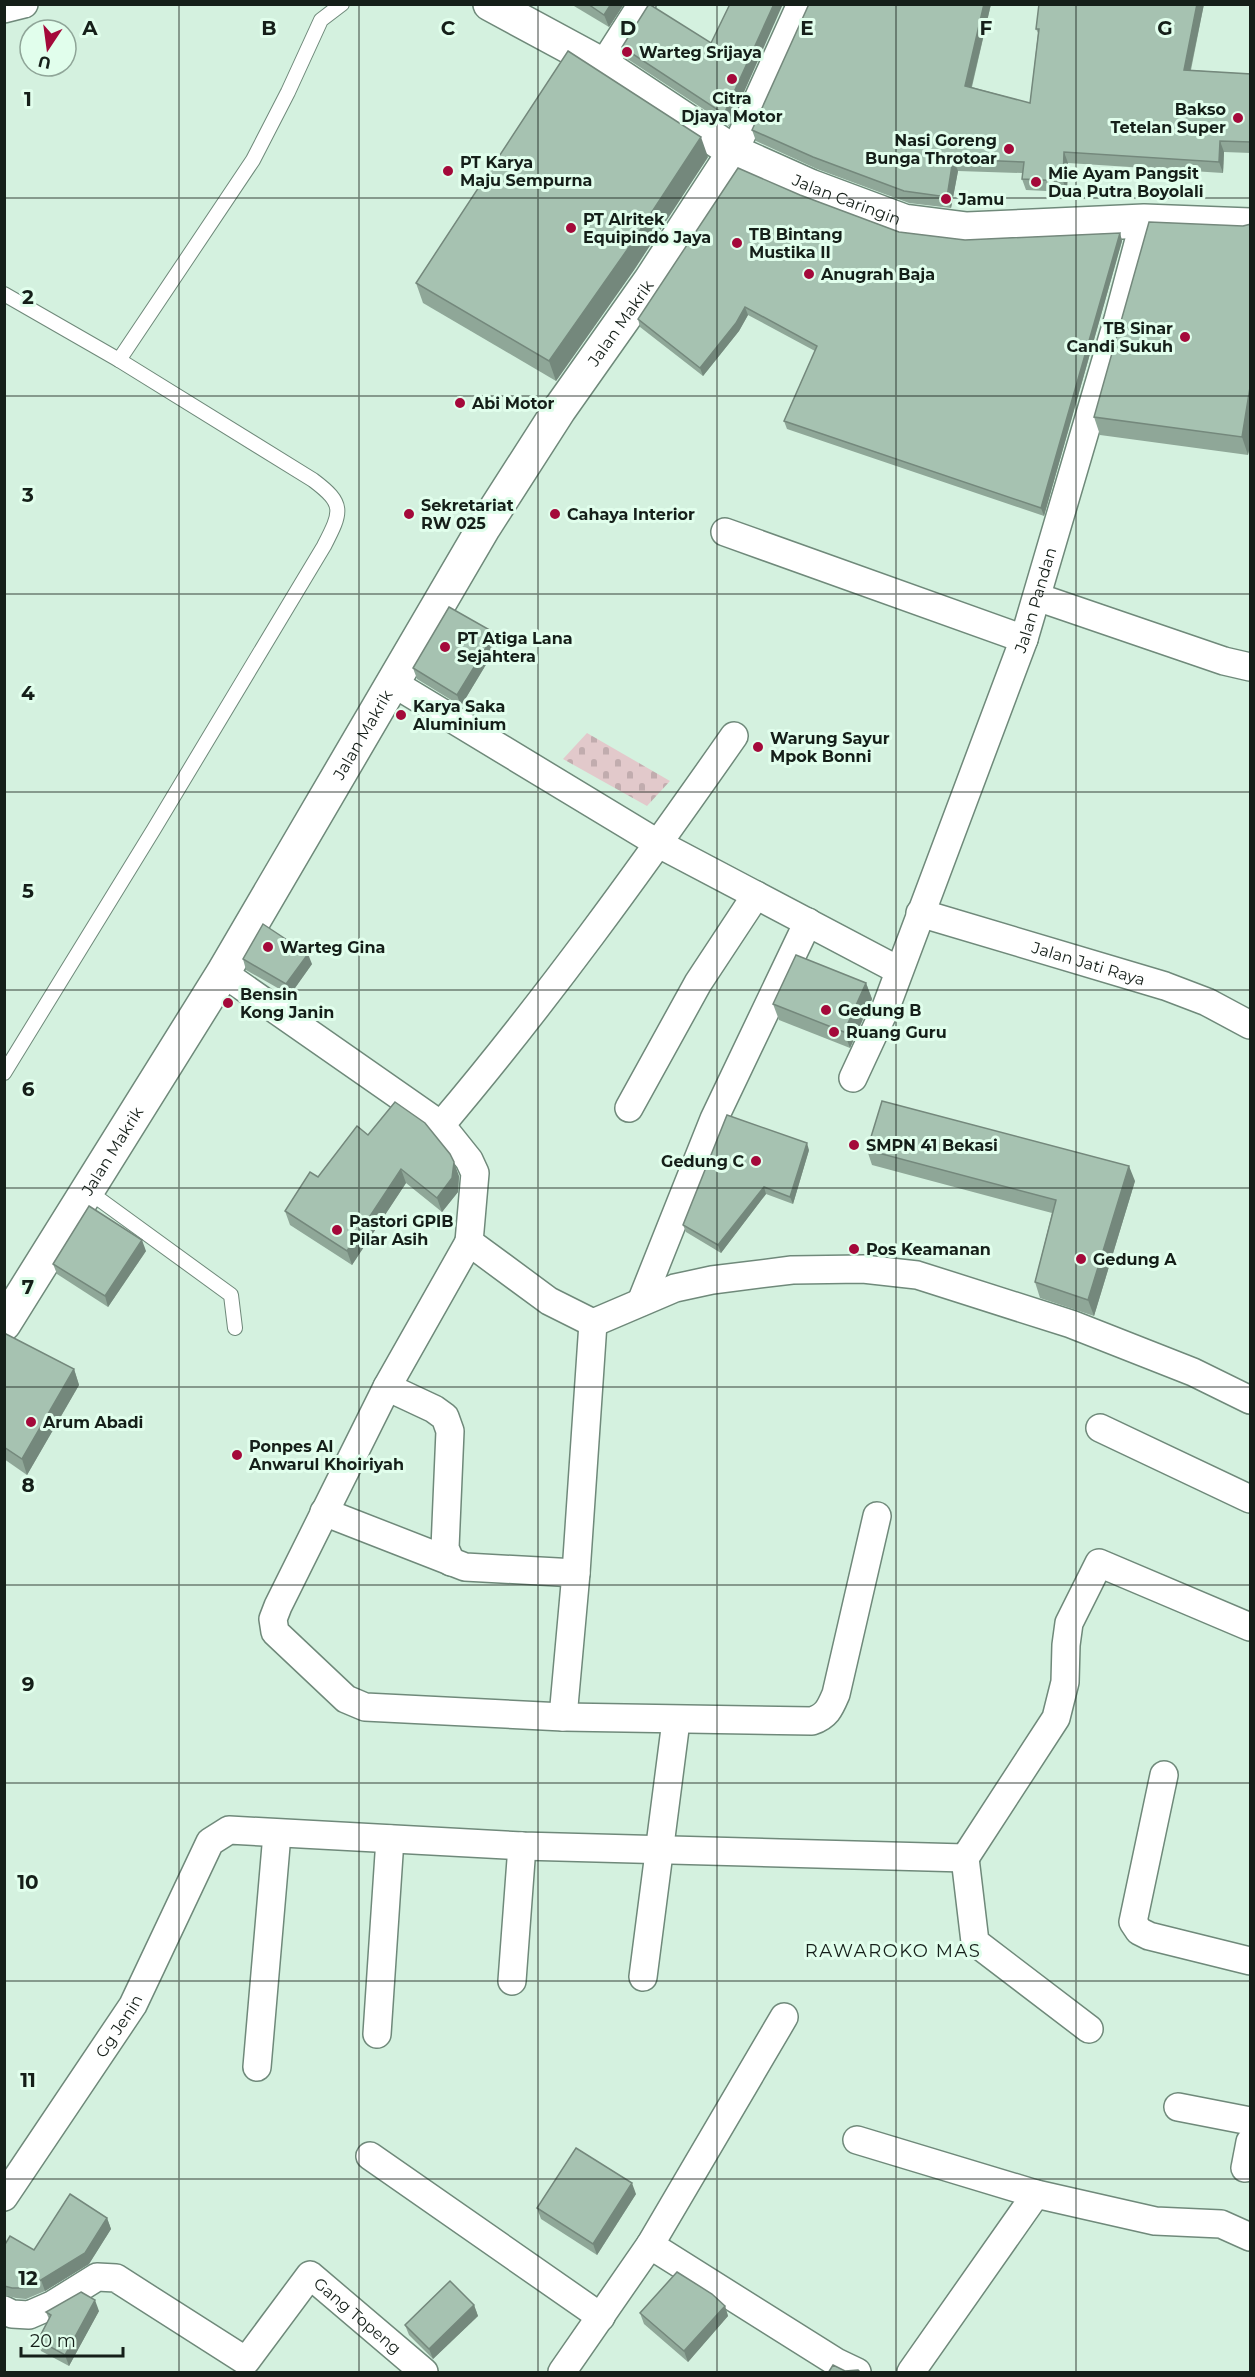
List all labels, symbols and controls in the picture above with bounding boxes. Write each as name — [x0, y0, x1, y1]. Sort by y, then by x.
text: A — [81, 16, 98, 40]
text: B — [261, 16, 277, 40]
text: C — [441, 16, 456, 40]
text: D — [620, 16, 636, 40]
text: E — [800, 16, 814, 40]
text: F — [980, 16, 993, 40]
text: G — [1157, 16, 1173, 40]
north arrow — [18, 18, 78, 78]
place label: Warteg Srijaya — [639, 43, 762, 62]
marker: Warteg Srijaya — [620, 45, 634, 59]
text: U — [36, 51, 53, 73]
marker: Citra Djaya Motor — [725, 72, 739, 86]
text: 1 — [24, 87, 32, 111]
place label: Citra Djaya Motor — [681, 89, 783, 126]
place label: Bakso Tetelan Super — [1111, 100, 1226, 137]
marker: Bakso Tetelan Super — [1231, 111, 1245, 125]
place label: Nasi Goreng Bunga Throtoar — [865, 131, 997, 168]
marker: Nasi Goreng Bunga Throtoar — [1002, 142, 1016, 156]
place label: PT Karya Maju Sempurna — [460, 153, 592, 190]
marker: PT Karya Maju Sempurna — [441, 164, 455, 178]
place label: Mie Ayam Pangsit Dua Putra Boyolali — [1048, 164, 1204, 201]
street label: Jalan Caringin — [789, 169, 904, 229]
marker: Mie Ayam Pangsit Dua Putra Boyolali — [1029, 175, 1043, 189]
place label: Jamu — [957, 190, 1004, 209]
marker: Jamu — [939, 192, 953, 206]
place label: PT Alritek Equipindo Jaya — [583, 210, 711, 247]
marker: PT Alritek Equipindo Jaya — [564, 221, 578, 235]
place label: TB Bintang Mustika II — [749, 225, 843, 262]
marker: TB Bintang Mustika II — [730, 236, 744, 250]
place label: Anugrah Baja — [820, 265, 935, 284]
marker: Anugrah Baja — [802, 267, 816, 281]
street label: Jalan Makrik — [583, 276, 657, 370]
text: 2 — [22, 285, 34, 309]
place label: TB Sinar Candi Sukuh — [1067, 319, 1173, 356]
marker: TB Sinar Candi Sukuh — [1178, 330, 1192, 344]
place label: Abi Motor — [471, 394, 555, 413]
marker: Abi Motor — [453, 396, 467, 410]
text: 3 — [21, 483, 34, 507]
place label: Sekretariat RW 025 — [421, 496, 514, 533]
place label: Cahaya Interior — [567, 505, 695, 524]
marker: Sekretariat RW 025 — [402, 507, 416, 521]
marker: Cahaya Interior — [548, 507, 562, 521]
street label: Jalan Pandan — [1010, 545, 1060, 656]
place label: PT Atiga Lana Sejahtera — [457, 629, 573, 666]
marker: PT Atiga Lana Sejahtera — [438, 640, 452, 654]
text: 4 — [21, 681, 35, 705]
street label: Jalan Makrik — [328, 686, 396, 784]
place label: Karya Saka Aluminium — [412, 697, 506, 734]
marker: Karya Saka Aluminium — [394, 708, 408, 722]
place label: Warung Sayur Mpok Bonni — [770, 729, 890, 766]
marker: Warung Sayur Mpok Bonni — [751, 740, 765, 754]
text: 5 — [22, 879, 34, 903]
street label: Jalan Jati Raya — [1029, 937, 1148, 989]
place label: Warteg Gina — [280, 938, 385, 957]
marker: Warteg Gina — [261, 940, 275, 954]
place label: Bensin Kong Janin — [240, 985, 334, 1022]
marker: Bensin Kong Janin — [221, 996, 235, 1010]
place label: Gedung B — [838, 1001, 922, 1020]
marker: Gedung B — [819, 1003, 833, 1017]
place label: Ruang Guru — [846, 1023, 947, 1042]
marker: Ruang Guru — [827, 1025, 841, 1039]
text: 6 — [22, 1077, 35, 1101]
street label: Jalan Makrik — [77, 1103, 147, 1200]
place label: SMPN 41 Bekasi — [866, 1136, 998, 1155]
marker: SMPN 41 Bekasi — [847, 1138, 861, 1152]
place label: Gedung C — [661, 1152, 744, 1171]
marker: Gedung C — [749, 1154, 763, 1168]
place label: Pastori GPIB Pilar Asih — [349, 1212, 454, 1249]
marker: Pastori GPIB Pilar Asih — [330, 1223, 344, 1237]
place label: Pos Keamanan — [866, 1240, 991, 1259]
marker: Pos Keamanan — [847, 1242, 861, 1256]
place label: Gedung A — [1093, 1250, 1177, 1269]
marker: Gedung A — [1074, 1252, 1088, 1266]
text: 7 — [22, 1275, 34, 1299]
place label: Arum Abadi — [42, 1413, 143, 1432]
marker: Arum Abadi — [24, 1415, 38, 1429]
place label: Ponpes Al Anwarul Khoiriyah — [248, 1437, 404, 1474]
marker: Ponpes Al Anwarul Khoiriyah — [230, 1448, 244, 1462]
text: 8 — [21, 1473, 35, 1497]
text: 9 — [22, 1672, 34, 1696]
text: 10 — [17, 1870, 39, 1894]
district label: RAWAROKO MAS — [805, 1940, 981, 1962]
street label: Gg Jenin — [91, 1992, 146, 2061]
text: 11 — [20, 2068, 36, 2092]
text: 12 — [18, 2266, 38, 2290]
street label: Gang Topeng — [310, 2273, 405, 2358]
scale bar — [21, 2320, 123, 2358]
text: 20 m — [30, 2330, 76, 2352]

